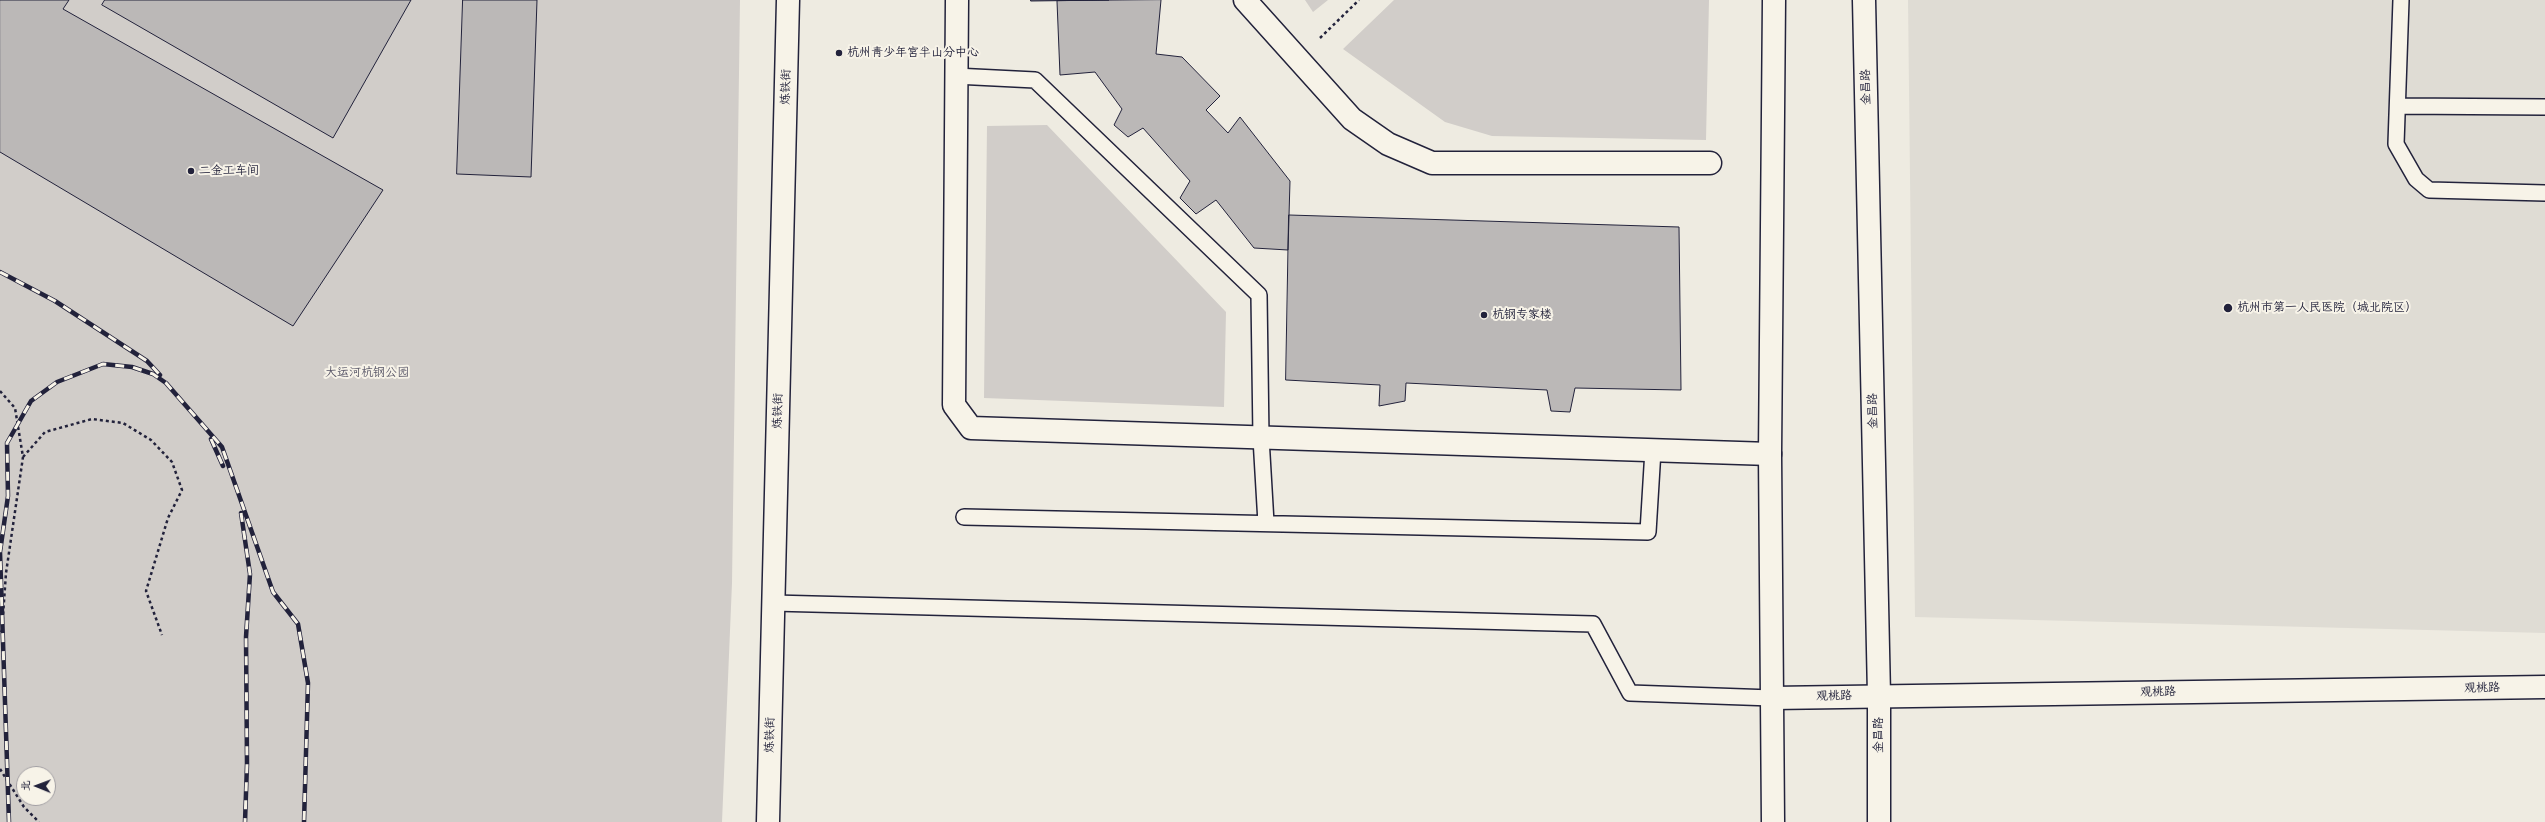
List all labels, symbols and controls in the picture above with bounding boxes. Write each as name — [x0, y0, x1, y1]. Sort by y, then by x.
place label: 杭州青少年宫半山分中心 — [847, 46, 979, 60]
marker: 杭州青少年宫半山分中心 — [834, 48, 844, 58]
street label: 炼铁街 — [778, 69, 794, 105]
street label: 金昌路 — [1858, 69, 1874, 105]
place label: 二金工车间 — [199, 164, 259, 178]
marker: 二金工车间 — [186, 166, 196, 176]
place label: 杭州市第一人民医院（城北院区） — [2237, 301, 2417, 315]
marker: 杭州市第一人民医院（城北院区） — [2222, 302, 2234, 314]
place label: 杭钢专家楼 — [1492, 308, 1552, 322]
marker: 杭钢专家楼 — [1479, 310, 1489, 320]
park label: 大运河杭钢公园 — [325, 366, 409, 380]
street label: 炼铁街 — [770, 393, 786, 429]
street label: 金昌路 — [1865, 393, 1881, 429]
street label: 观桃路 — [2464, 680, 2500, 696]
street label: 观桃路 — [2140, 684, 2176, 700]
street label: 观桃路 — [1816, 688, 1852, 704]
street label: 炼铁街 — [762, 717, 778, 753]
street label: 金昌路 — [1872, 717, 1886, 753]
north arrow — [16, 766, 56, 806]
text: 北 — [18, 780, 32, 791]

